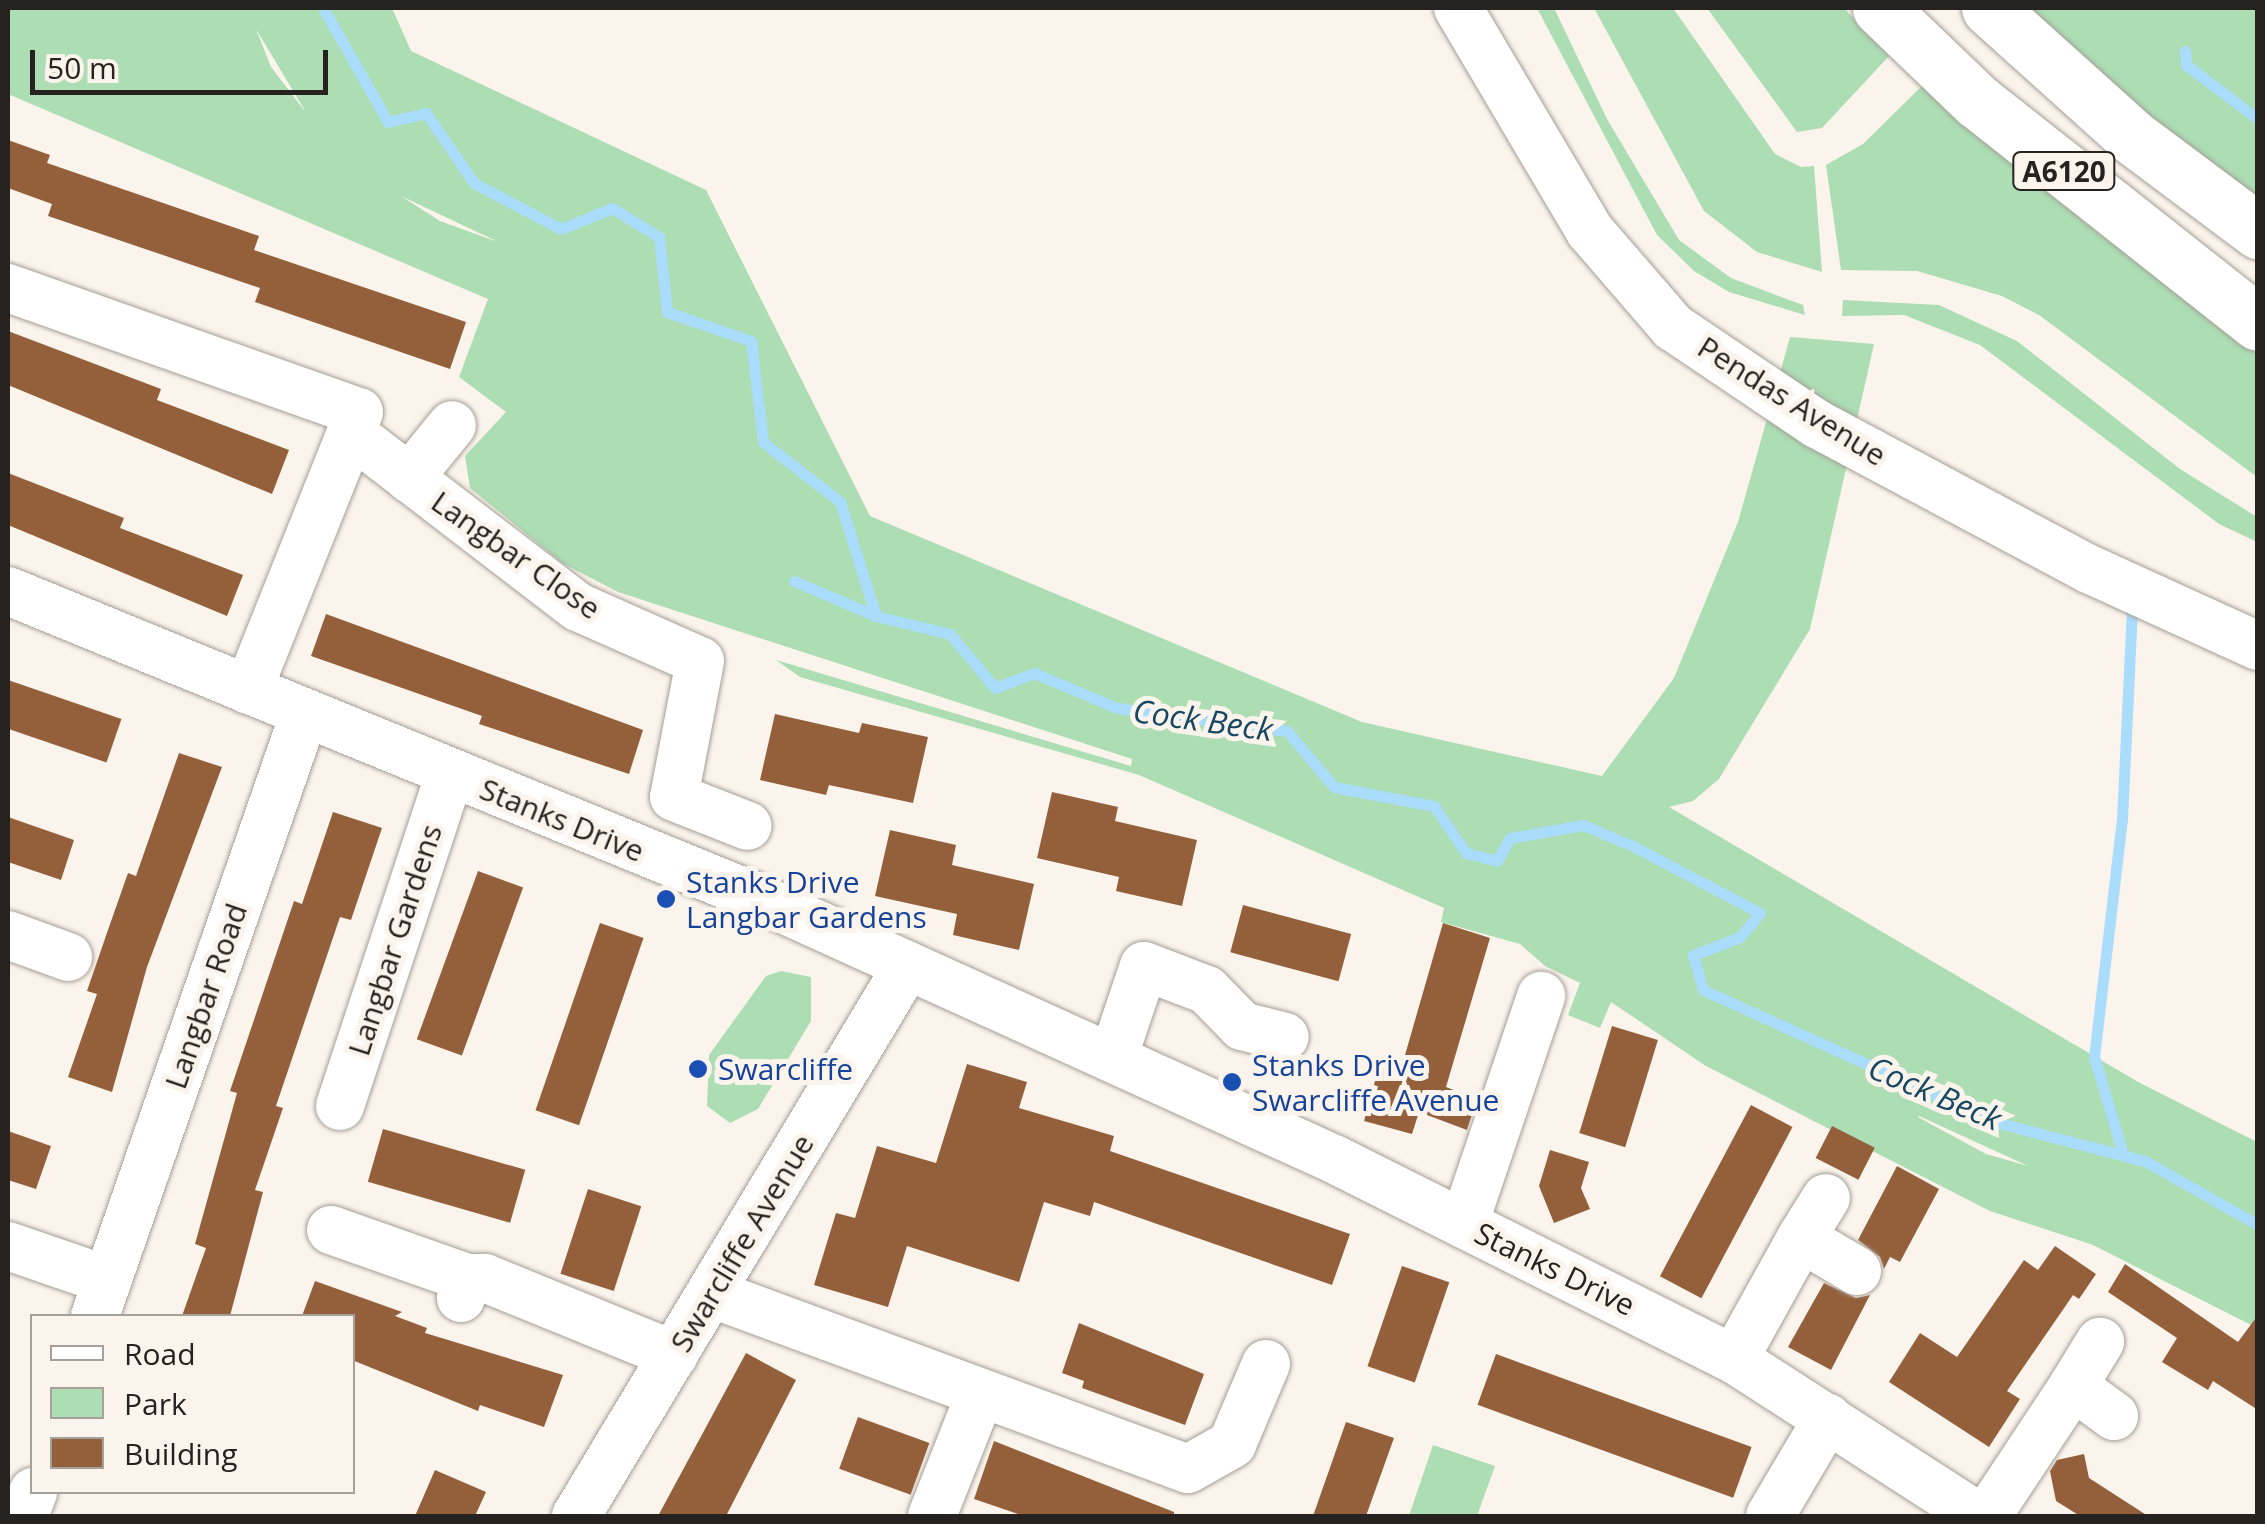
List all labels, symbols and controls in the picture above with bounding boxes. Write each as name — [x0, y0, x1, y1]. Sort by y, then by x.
scale bar — [35, 30, 332, 92]
text: 50 m — [47, 47, 117, 88]
road number: A6120 — [2012, 148, 2116, 194]
street label: Pendas Avenue — [1691, 329, 1893, 473]
street label: Langbar Close — [425, 484, 607, 626]
water label: Cock Beck — [1131, 691, 1275, 749]
street label: Stanks Drive — [475, 771, 649, 869]
street label: Langbar Gardens — [341, 820, 449, 1060]
place label: Stanks Drive Langbar Gardens — [686, 864, 927, 934]
marker: Stanks Drive Langbar Gardens — [655, 888, 677, 910]
street label: Langbar Road — [157, 899, 255, 1093]
place label: Stanks Drive Swarcliffe Avenue — [1252, 1047, 1499, 1118]
water label: Cock Beck — [1863, 1048, 2007, 1138]
place label: Swarcliffe — [718, 1051, 853, 1087]
marker: Swarcliffe — [687, 1058, 709, 1080]
marker: Stanks Drive Swarcliffe Avenue — [1221, 1071, 1243, 1093]
street label: Swarcliffe Avenue — [663, 1128, 821, 1358]
street label: Stanks Drive — [1469, 1215, 1641, 1323]
legend — [30, 1314, 355, 1494]
text: Road — [124, 1333, 196, 1374]
text: Park — [124, 1383, 187, 1424]
text: Building — [124, 1433, 238, 1474]

